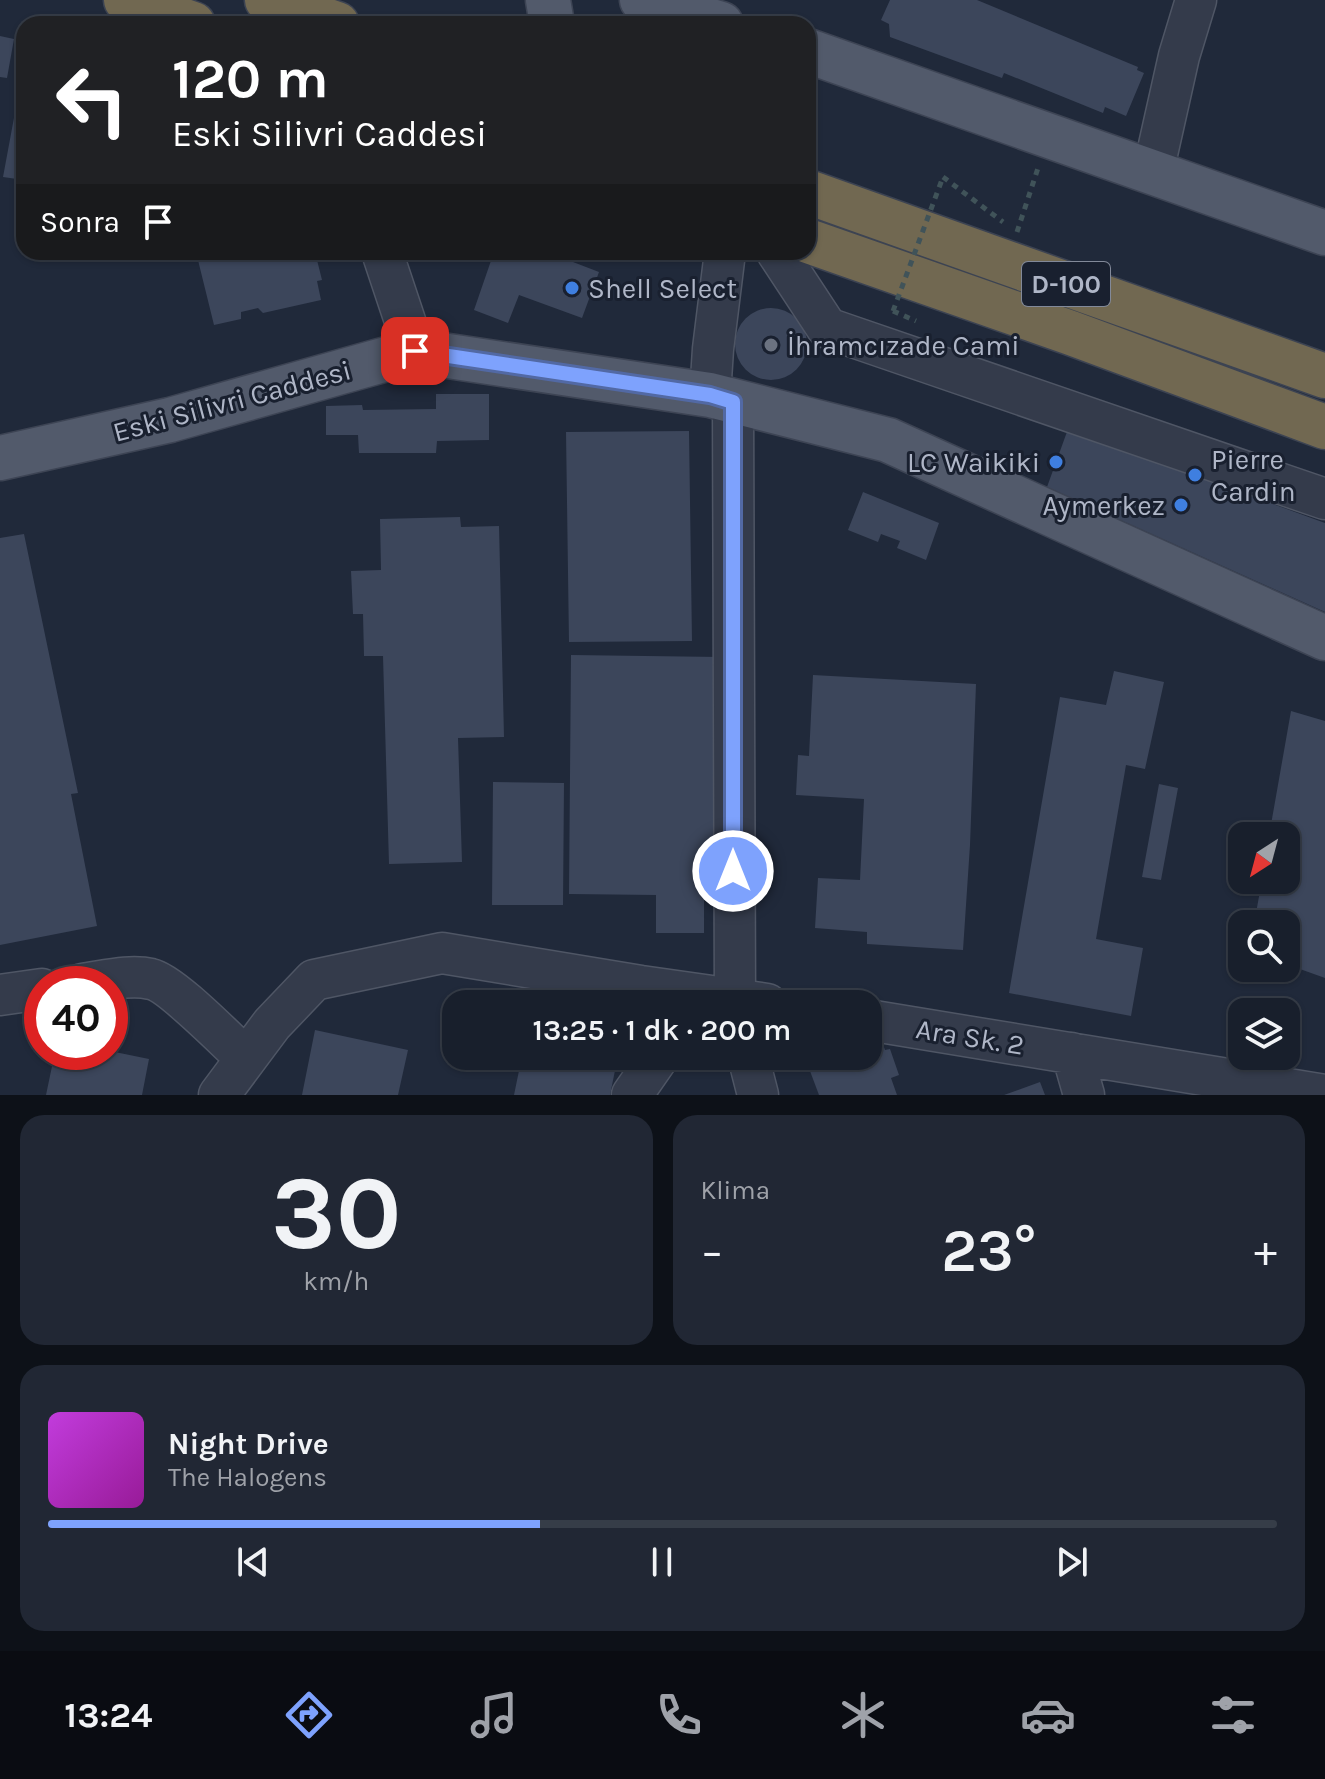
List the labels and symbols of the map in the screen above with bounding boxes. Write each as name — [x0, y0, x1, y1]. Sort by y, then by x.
road number: D-100 — [1022, 262, 1110, 306]
place label: Shell Select — [588, 272, 737, 305]
marker: Shell Select — [563, 279, 581, 297]
pin — [381, 317, 449, 385]
place label: İhramcızade Cami — [787, 329, 1020, 362]
marker: İhramcızade Cami — [762, 336, 780, 354]
street label: Eski Silivri Caddesi — [109, 353, 355, 449]
place label: Pierre Cardin — [1211, 443, 1296, 508]
place label: LC Waikiki — [907, 446, 1040, 479]
marker: LC Waikiki — [1047, 453, 1065, 471]
marker: Pierre Cardin — [1186, 466, 1204, 484]
place label: Aymerkez — [1043, 489, 1165, 522]
marker: Aymerkez — [1172, 496, 1190, 514]
north arrow — [1228, 822, 1300, 894]
position arrow — [691, 829, 775, 913]
speed limit sign: 40 — [24, 966, 128, 1070]
street label: Ara Sk. 2 — [914, 1012, 1026, 1062]

